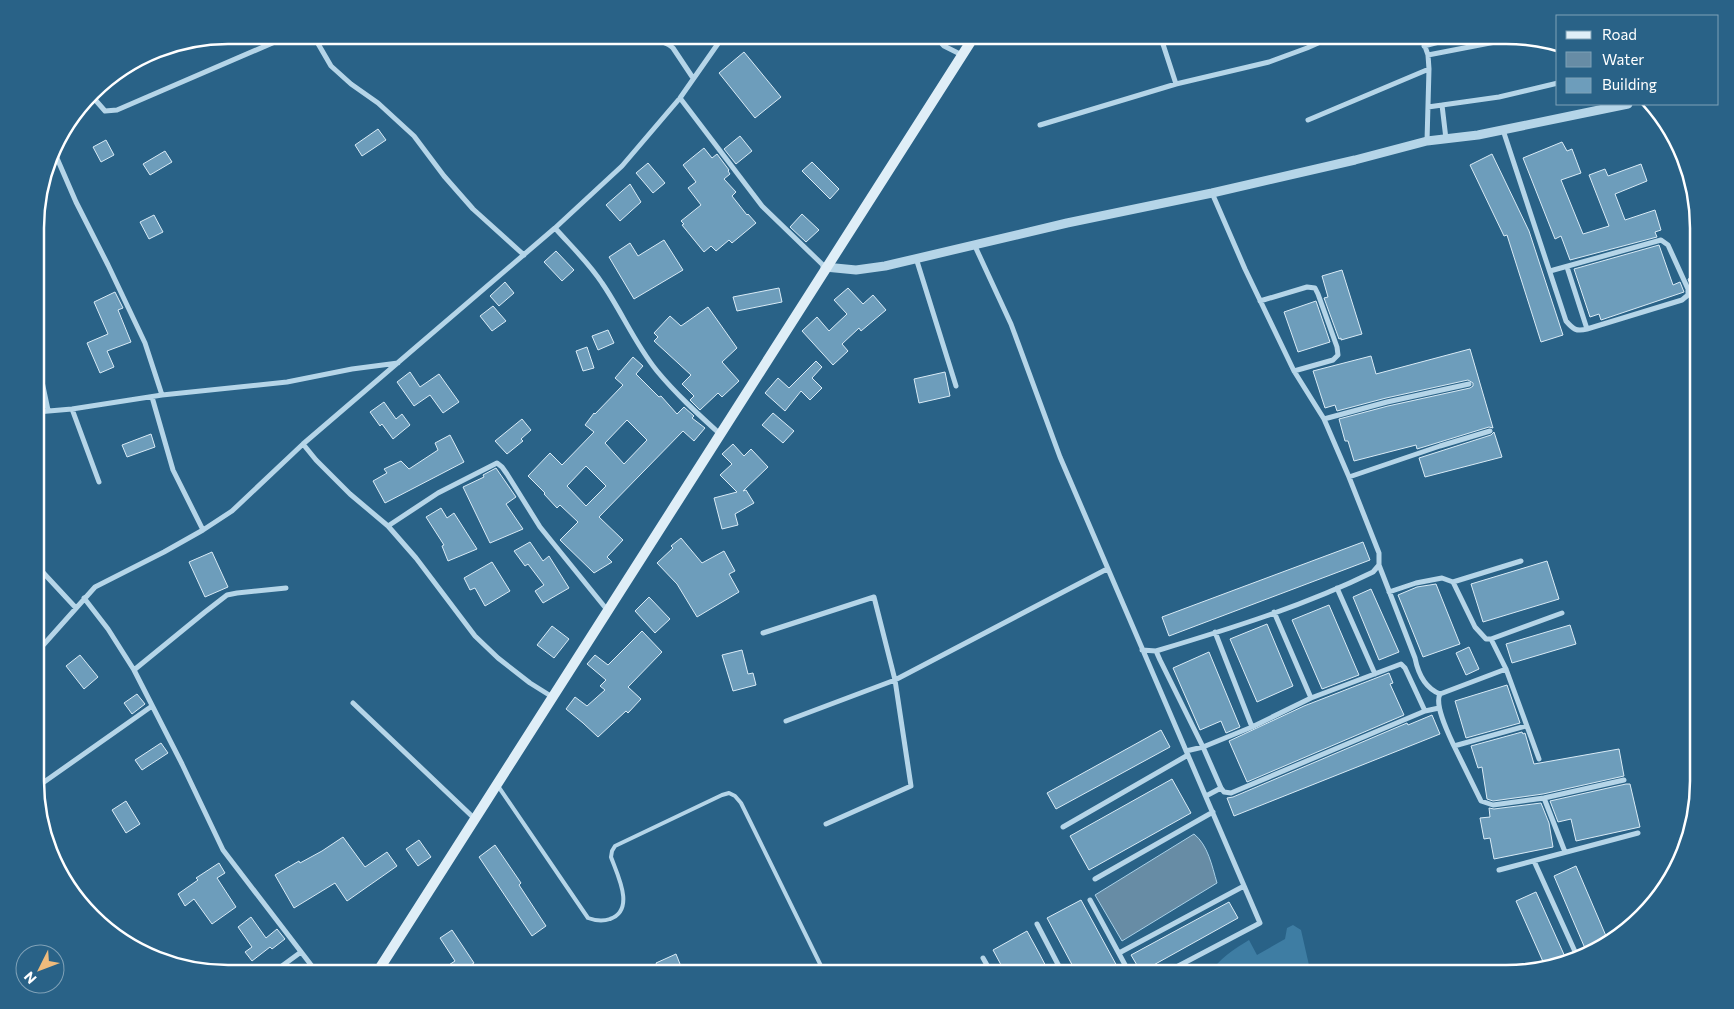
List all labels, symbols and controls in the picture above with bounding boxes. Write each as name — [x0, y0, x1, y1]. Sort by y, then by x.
legend — [1556, 15, 1719, 105]
text: Road — [1602, 25, 1637, 43]
text: Water — [1602, 50, 1644, 68]
text: Building — [1602, 75, 1657, 93]
north arrow — [15, 944, 65, 994]
text: N — [20, 968, 40, 988]

